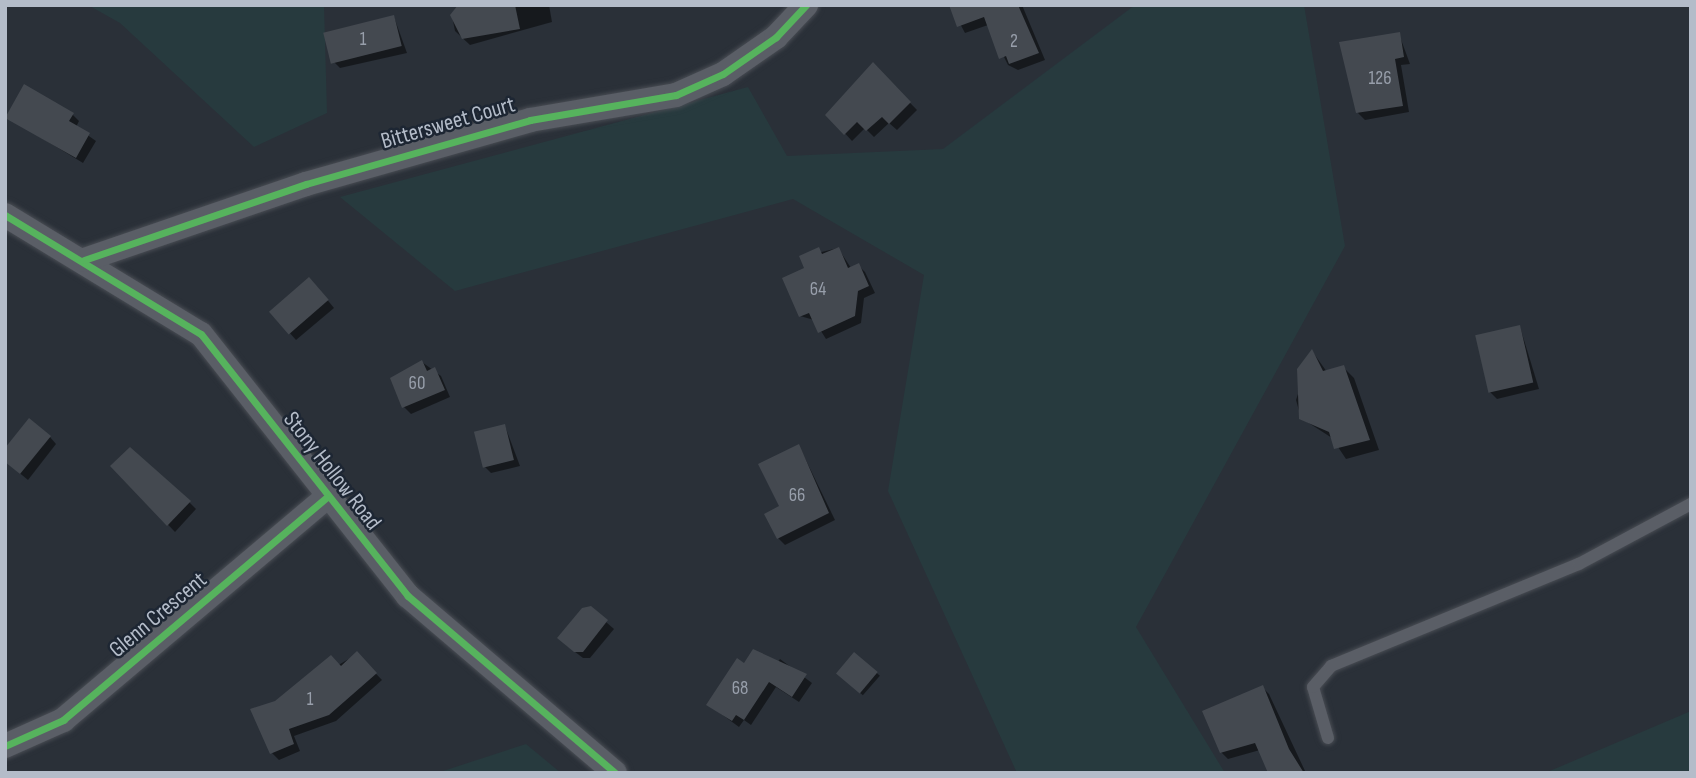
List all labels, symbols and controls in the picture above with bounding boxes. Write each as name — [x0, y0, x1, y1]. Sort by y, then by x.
house number: 1 — [360, 29, 366, 51]
house number: 2 — [1010, 31, 1018, 53]
house number: 126 — [1368, 68, 1392, 90]
street label: Bittersweet Court — [378, 91, 518, 155]
house number: 64 — [810, 279, 826, 301]
house number: 60 — [409, 373, 425, 395]
street label: Stony Hollow Road — [277, 406, 387, 536]
house number: 66 — [789, 485, 805, 507]
street label: Glenn Crescent — [104, 566, 212, 664]
house number: 68 — [732, 678, 748, 700]
house number: 1 — [307, 689, 313, 711]

